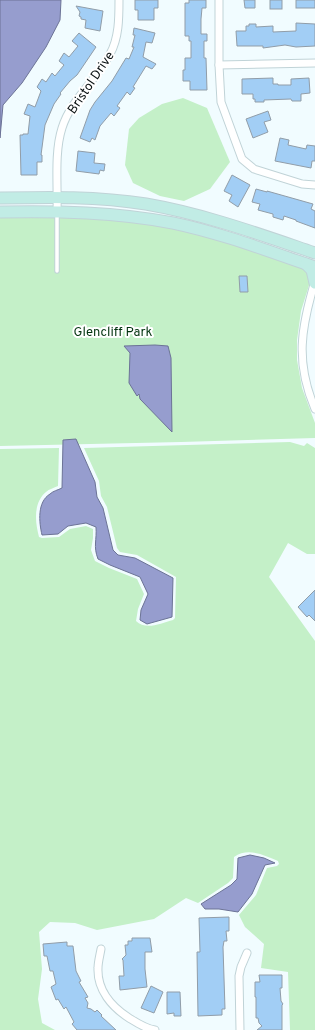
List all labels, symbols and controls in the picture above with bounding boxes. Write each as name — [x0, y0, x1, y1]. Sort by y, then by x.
street label: Bristol Drive — [65, 49, 118, 117]
park label: Glencliff Park — [74, 325, 153, 341]

